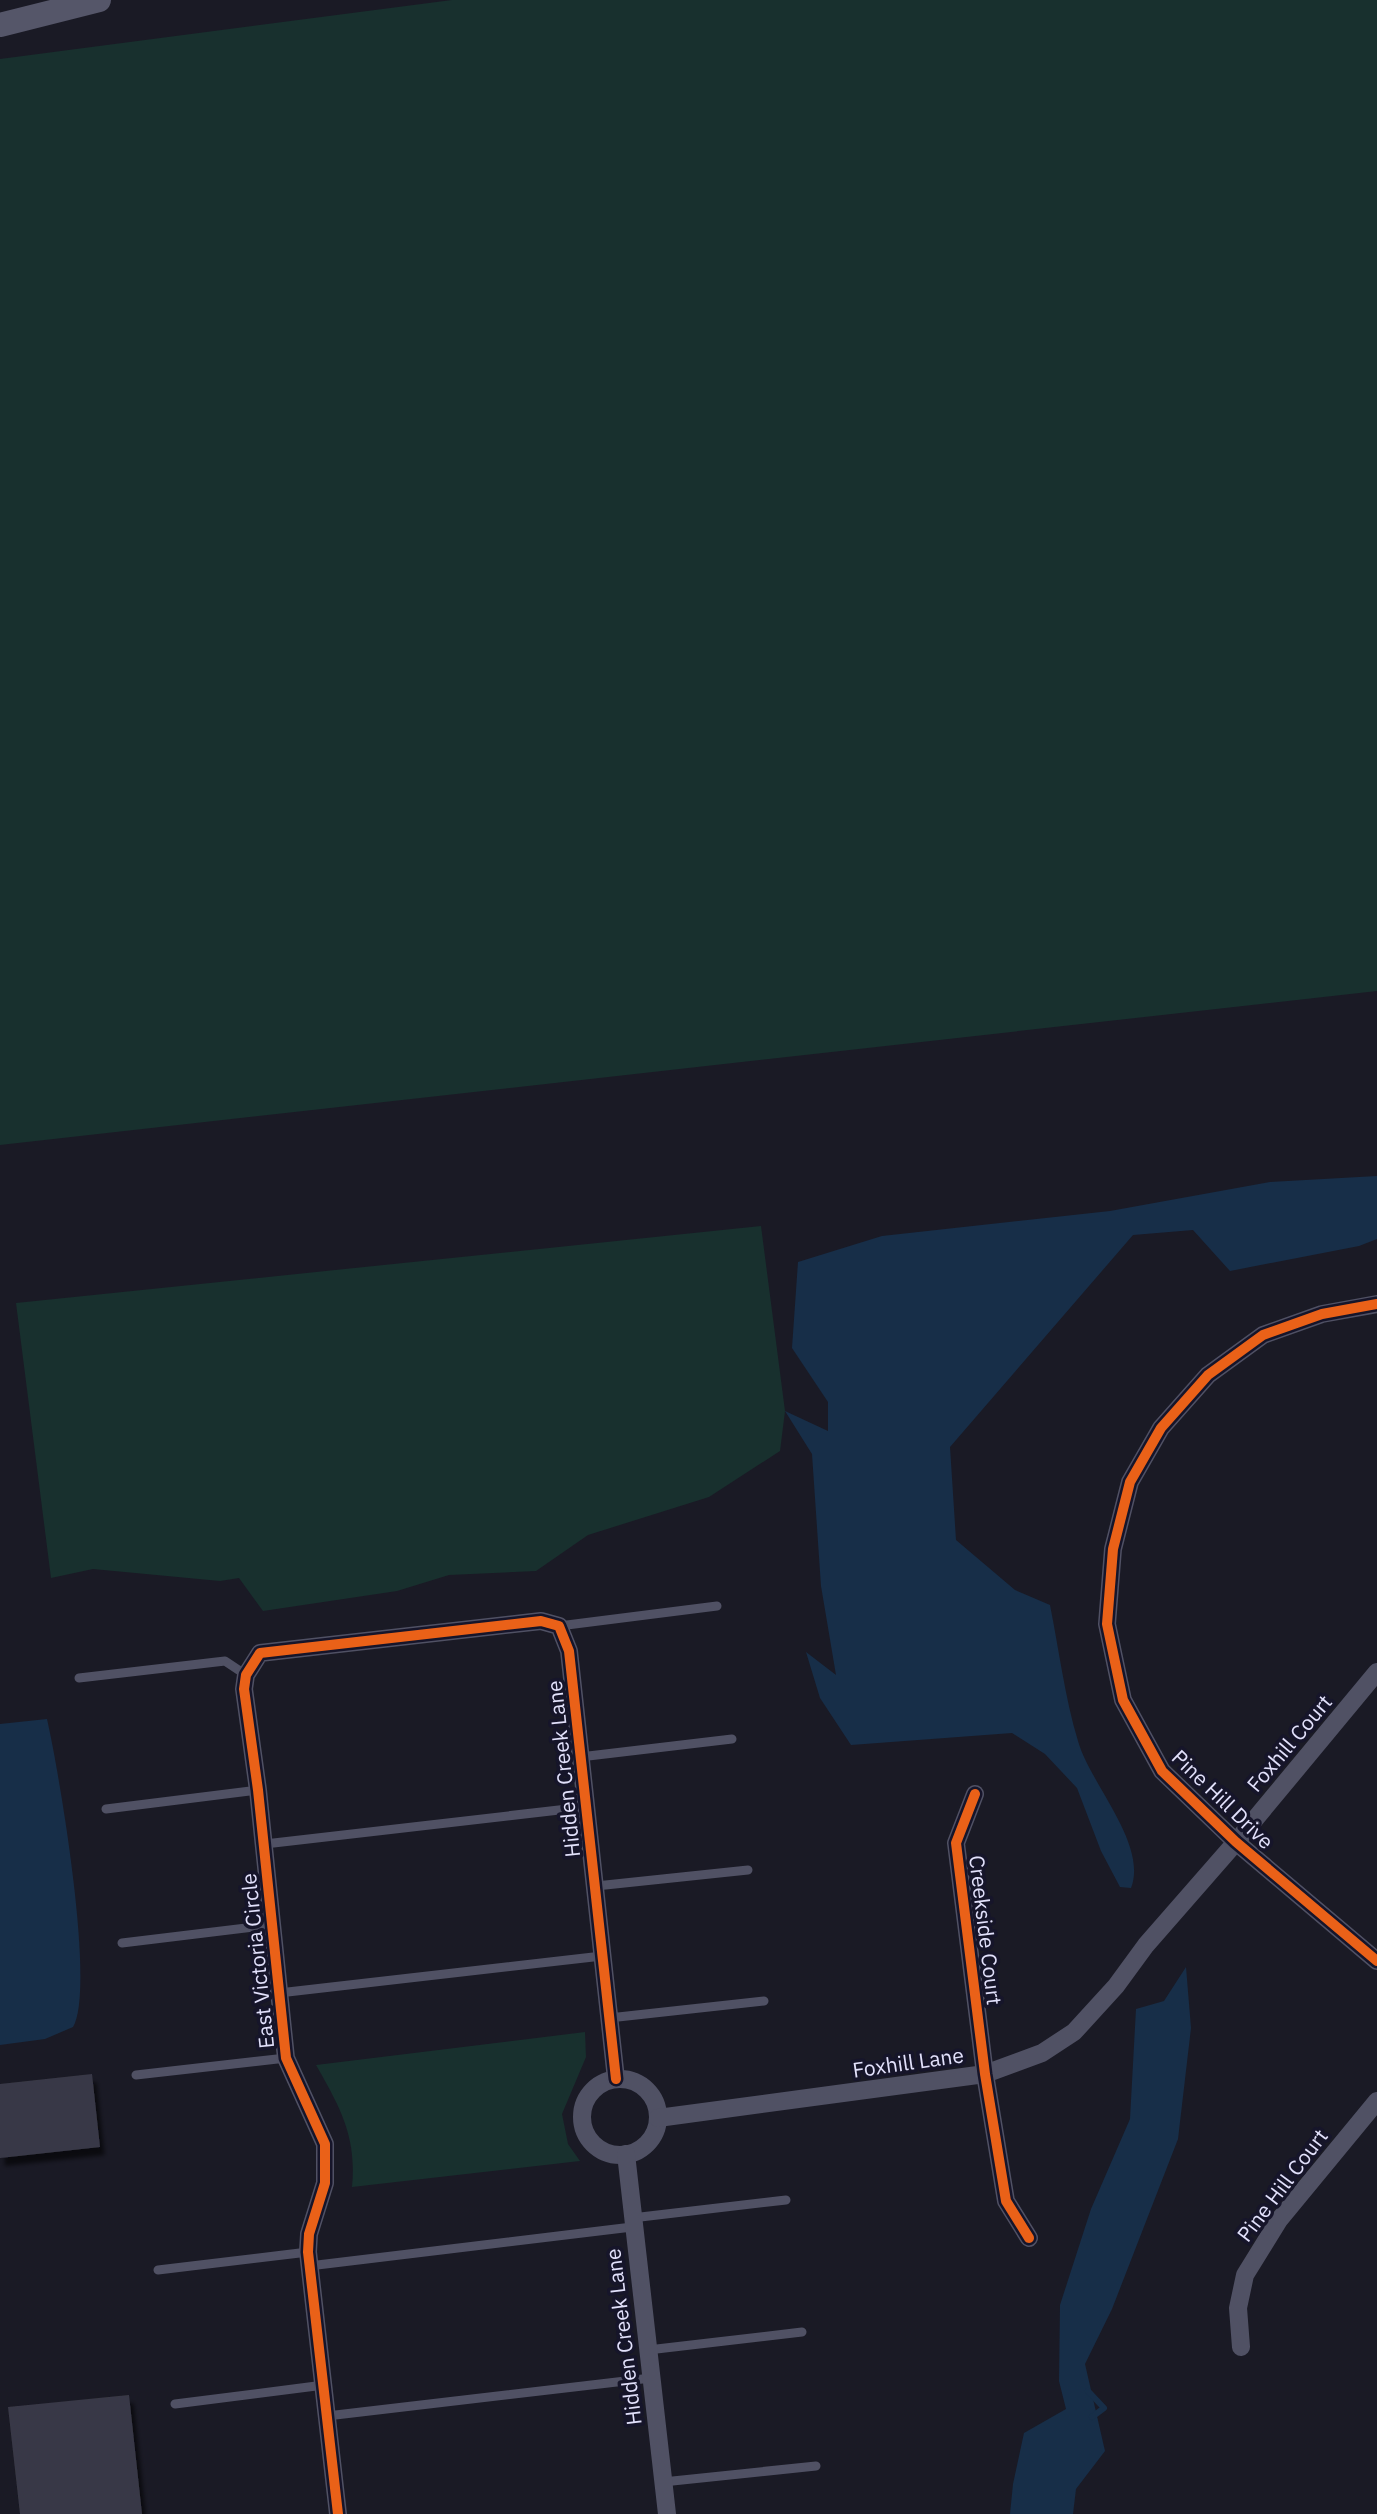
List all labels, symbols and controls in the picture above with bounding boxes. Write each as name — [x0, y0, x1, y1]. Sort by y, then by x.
street label: Hidden Creek Lane — [540, 1679, 586, 1859]
street label: Foxhill Court — [1240, 1689, 1338, 1797]
street label: Pine Hill Drive — [1166, 1743, 1280, 1855]
street label: Creekside Court — [963, 1854, 1009, 2006]
street label: East Victoria Circle — [234, 1872, 280, 2050]
street label: Foxhill Lane — [851, 2040, 965, 2084]
street label: Pine Hill Court — [1230, 2123, 1334, 2247]
street label: Hidden Creek Lane — [598, 2247, 648, 2427]

